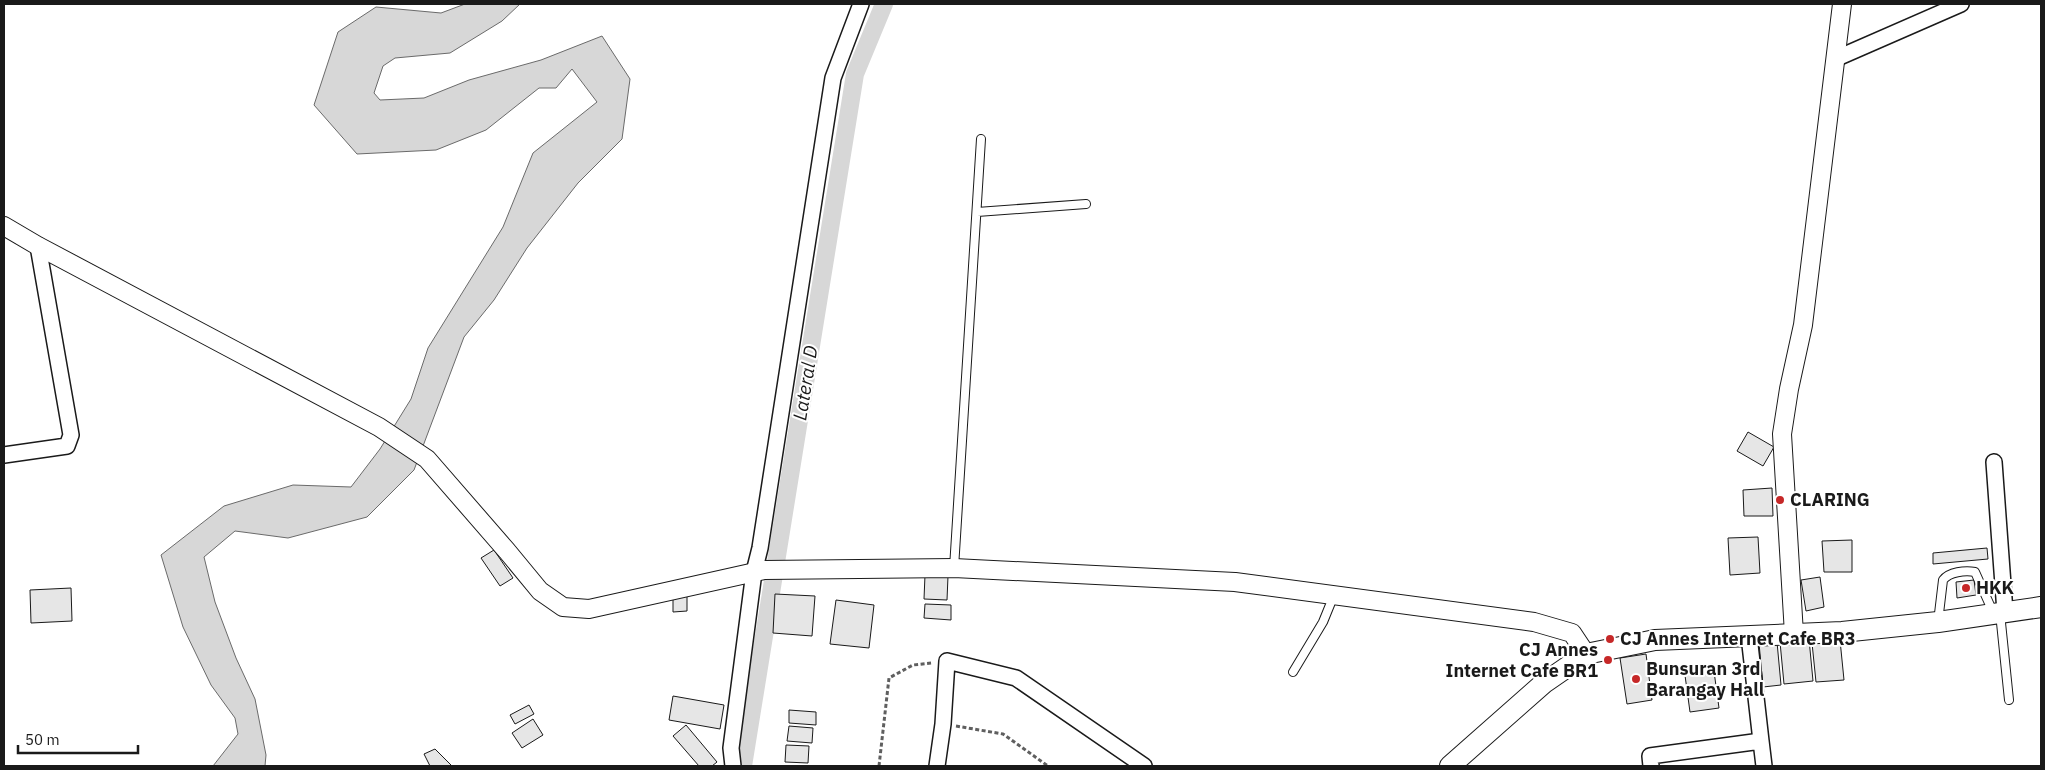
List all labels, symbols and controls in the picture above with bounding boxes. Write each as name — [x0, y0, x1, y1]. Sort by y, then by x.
water label: Lateral D — [787, 344, 823, 422]
place label: CLARING — [1790, 488, 1870, 511]
marker: CLARING — [1774, 494, 1786, 506]
place label: HKK — [1976, 576, 2015, 599]
marker: HKK — [1960, 582, 1972, 594]
place label: CJ Annes Internet Cafe BR3 — [1620, 627, 1856, 650]
marker: CJ Annes Internet Cafe BR3 — [1604, 633, 1616, 645]
place label: CJ Annes Internet Cafe BR1 — [1446, 638, 1598, 682]
marker: CJ Annes Internet Cafe BR1 — [1602, 654, 1614, 666]
place label: Bunsuran 3rd Barangay Hall — [1646, 657, 1765, 701]
marker: Bunsuran 3rd Barangay Hall — [1630, 673, 1642, 685]
scale bar — [18, 722, 138, 754]
text: 50 m — [25, 730, 60, 749]

